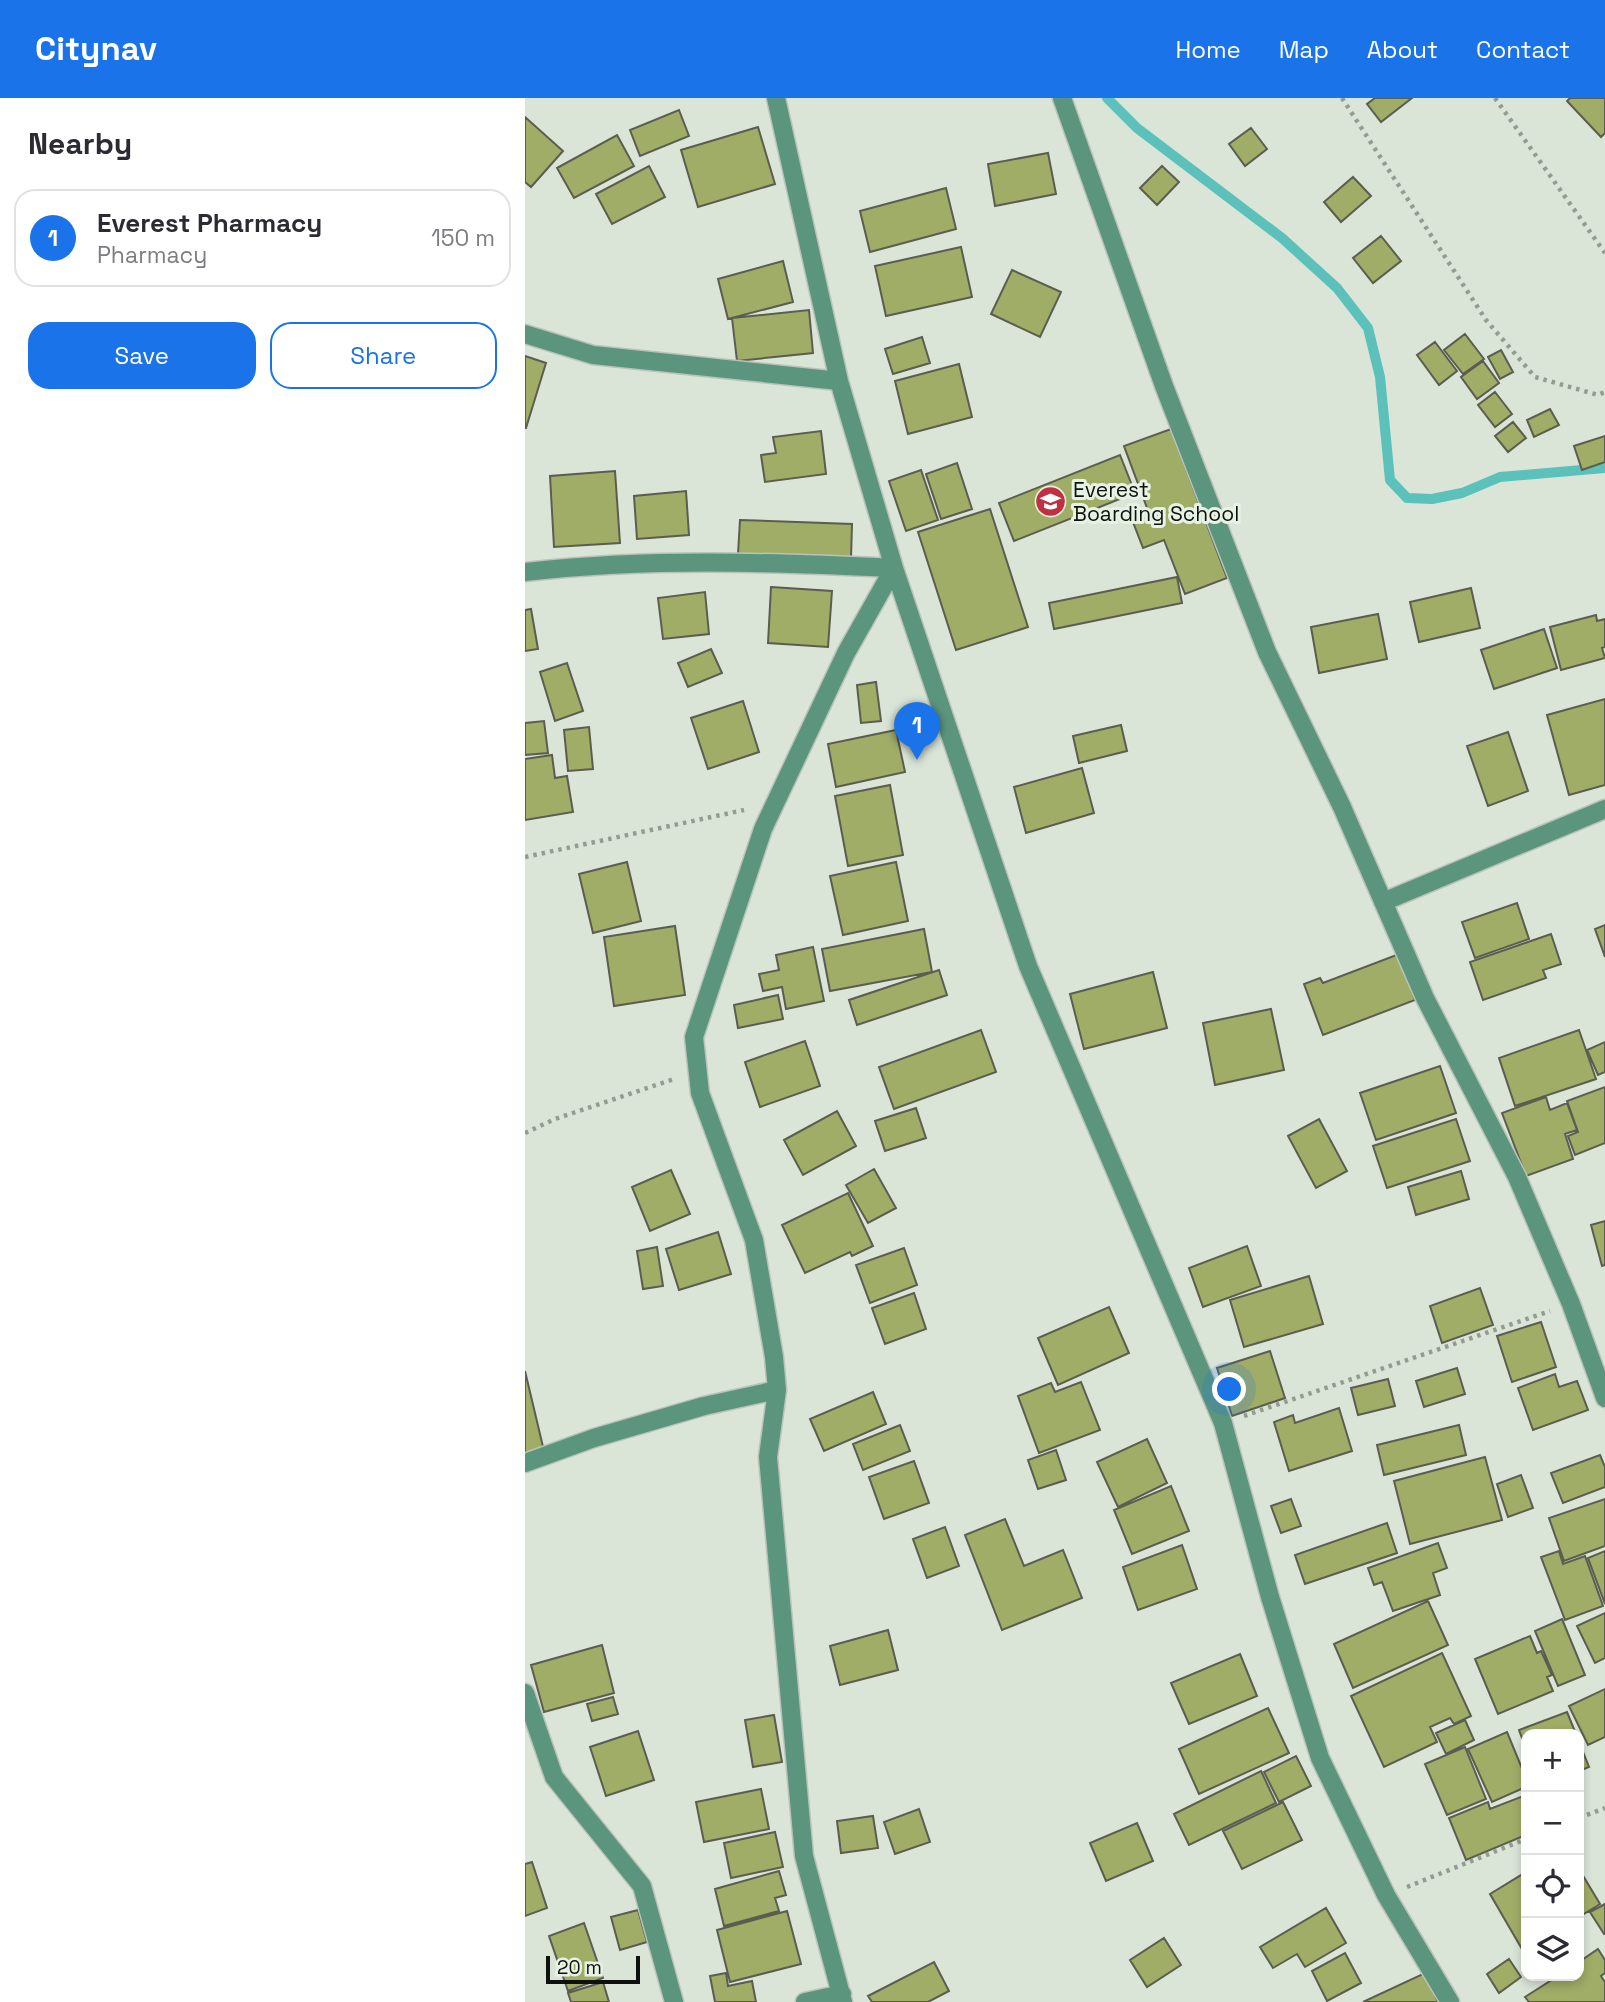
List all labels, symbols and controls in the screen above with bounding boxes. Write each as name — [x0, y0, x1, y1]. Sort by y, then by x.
text: Citynav — [35, 28, 157, 70]
text: Home — [1175, 34, 1241, 65]
text: Map — [1279, 34, 1329, 65]
text: About — [1367, 34, 1438, 65]
text: Contact — [1476, 34, 1570, 65]
text: Nearby — [28, 124, 132, 163]
text: Everest Pharmacy — [97, 206, 322, 240]
text: 1 — [48, 223, 58, 253]
text: 150 m — [431, 223, 495, 253]
text: Pharmacy — [97, 240, 207, 270]
button: Save — [28, 322, 256, 389]
button: Share — [270, 322, 497, 389]
place label: Everest Boarding School — [1073, 476, 1239, 527]
school or university icon: Everest Boarding School — [1033, 484, 1067, 518]
pin: 1 — [894, 702, 940, 760]
your location — [1212, 1372, 1246, 1406]
map controls — [1521, 1729, 1584, 1981]
button: + — [1521, 1729, 1584, 1792]
button: − — [1521, 1792, 1584, 1855]
button: locate — [1521, 1855, 1584, 1918]
button: layers — [1521, 1918, 1584, 1981]
scale bar — [546, 1953, 641, 1985]
text: 20 m — [557, 1955, 602, 1980]

